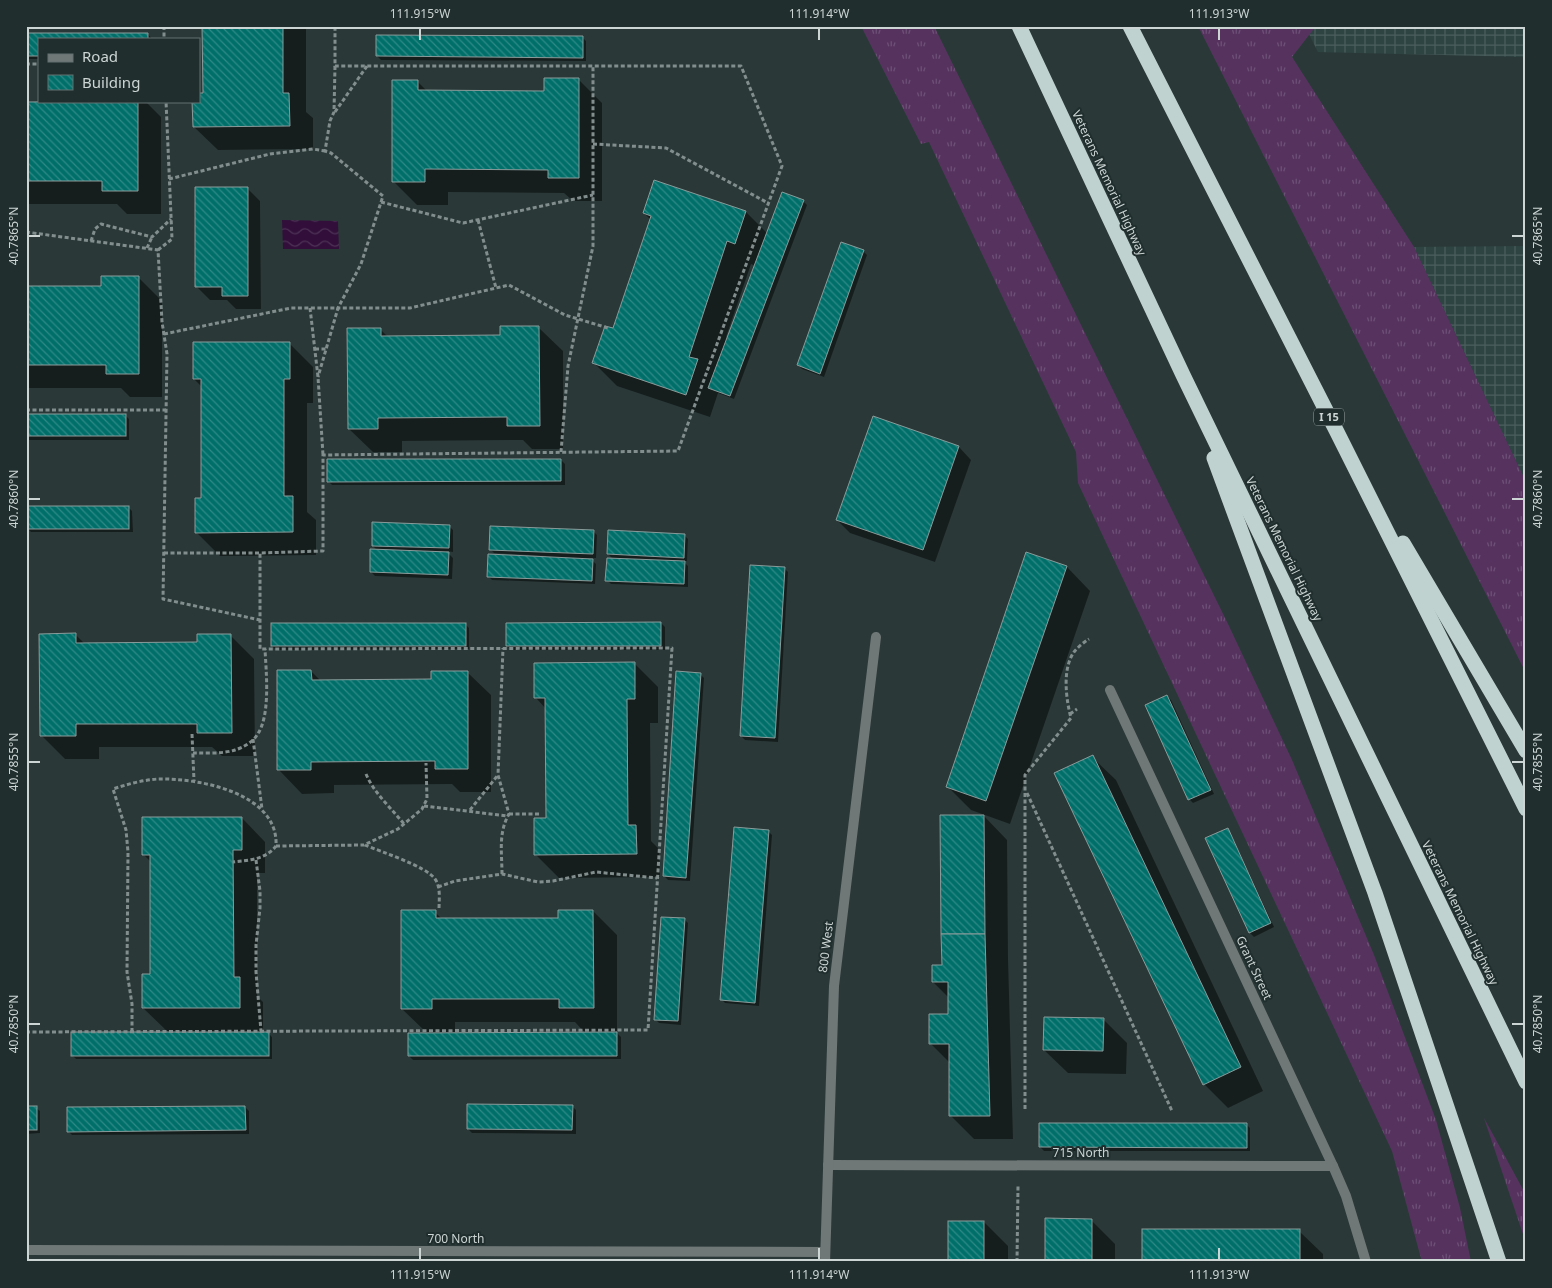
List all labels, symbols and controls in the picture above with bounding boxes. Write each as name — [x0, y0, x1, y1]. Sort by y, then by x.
text: 111.915°W — [390, 5, 450, 22]
text: 111.914°W — [789, 5, 849, 22]
text: 111.913°W — [1189, 5, 1249, 22]
legend — [38, 38, 200, 102]
text: Road — [82, 46, 118, 66]
text: Building — [82, 72, 140, 92]
street label: Veterans Memorial Highway — [1068, 107, 1151, 259]
text: 40.7865°N — [5, 207, 22, 265]
text: 40.7865°N — [1529, 207, 1546, 265]
road number: I 15 — [1314, 408, 1344, 426]
text: 40.7860°N — [5, 470, 22, 528]
text: 40.7860°N — [1529, 470, 1546, 528]
street label: Veterans Memorial Highway — [1242, 474, 1327, 625]
text: 40.7855°N — [5, 733, 22, 791]
text: 40.7855°N — [1529, 733, 1546, 791]
street label: Veterans Memorial Highway — [1418, 838, 1503, 989]
street label: 800 West — [814, 920, 837, 974]
street label: Grant Street — [1232, 933, 1277, 1003]
text: 40.7850°N — [5, 995, 22, 1053]
text: 40.7850°N — [1529, 995, 1546, 1053]
street label: 715 North — [1053, 1144, 1109, 1161]
street label: 700 North — [428, 1230, 484, 1247]
text: 111.915°W — [390, 1266, 450, 1283]
text: 111.914°W — [789, 1266, 849, 1283]
text: 111.913°W — [1189, 1266, 1249, 1283]

